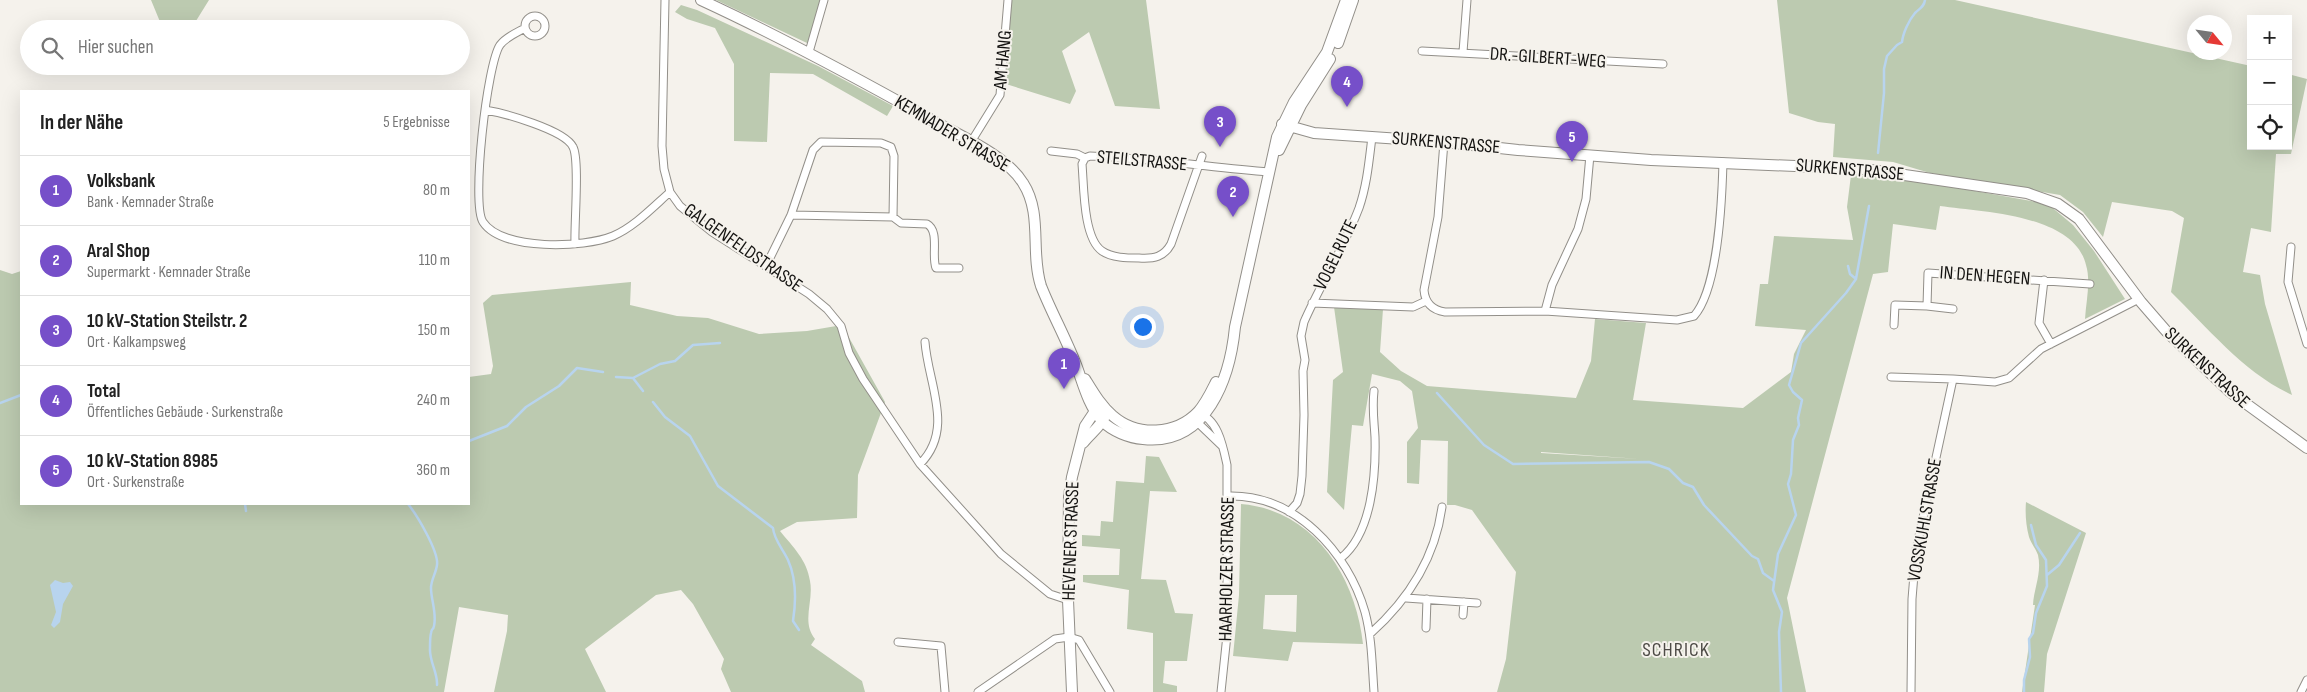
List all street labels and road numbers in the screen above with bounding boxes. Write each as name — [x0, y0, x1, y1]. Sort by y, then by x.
street label: AM HANG — [989, 29, 1017, 92]
street label: DR.-GILBERT-WEG — [1489, 42, 1607, 74]
street label: KEMNADER STRASSE — [890, 90, 1014, 178]
street label: SURKENSTRASSE — [1391, 127, 1501, 159]
street label: STEILSTRASSE — [1096, 146, 1188, 176]
street label: SURKENSTRASSE — [1795, 154, 1905, 186]
street label: GALGENFELDSTRASSE — [679, 199, 807, 297]
street label: VOGELRUTE — [1309, 216, 1363, 294]
street label: IN DEN HEGEN — [1939, 261, 2031, 291]
street label: SURKENSTRASSE — [2159, 323, 2255, 413]
street label: VOSSKUHLSTRASSE — [1903, 457, 1947, 583]
street label: HEVENER STRASSE — [1057, 481, 1085, 601]
street label: HAARHOLZER STRASSE — [1214, 496, 1240, 642]

